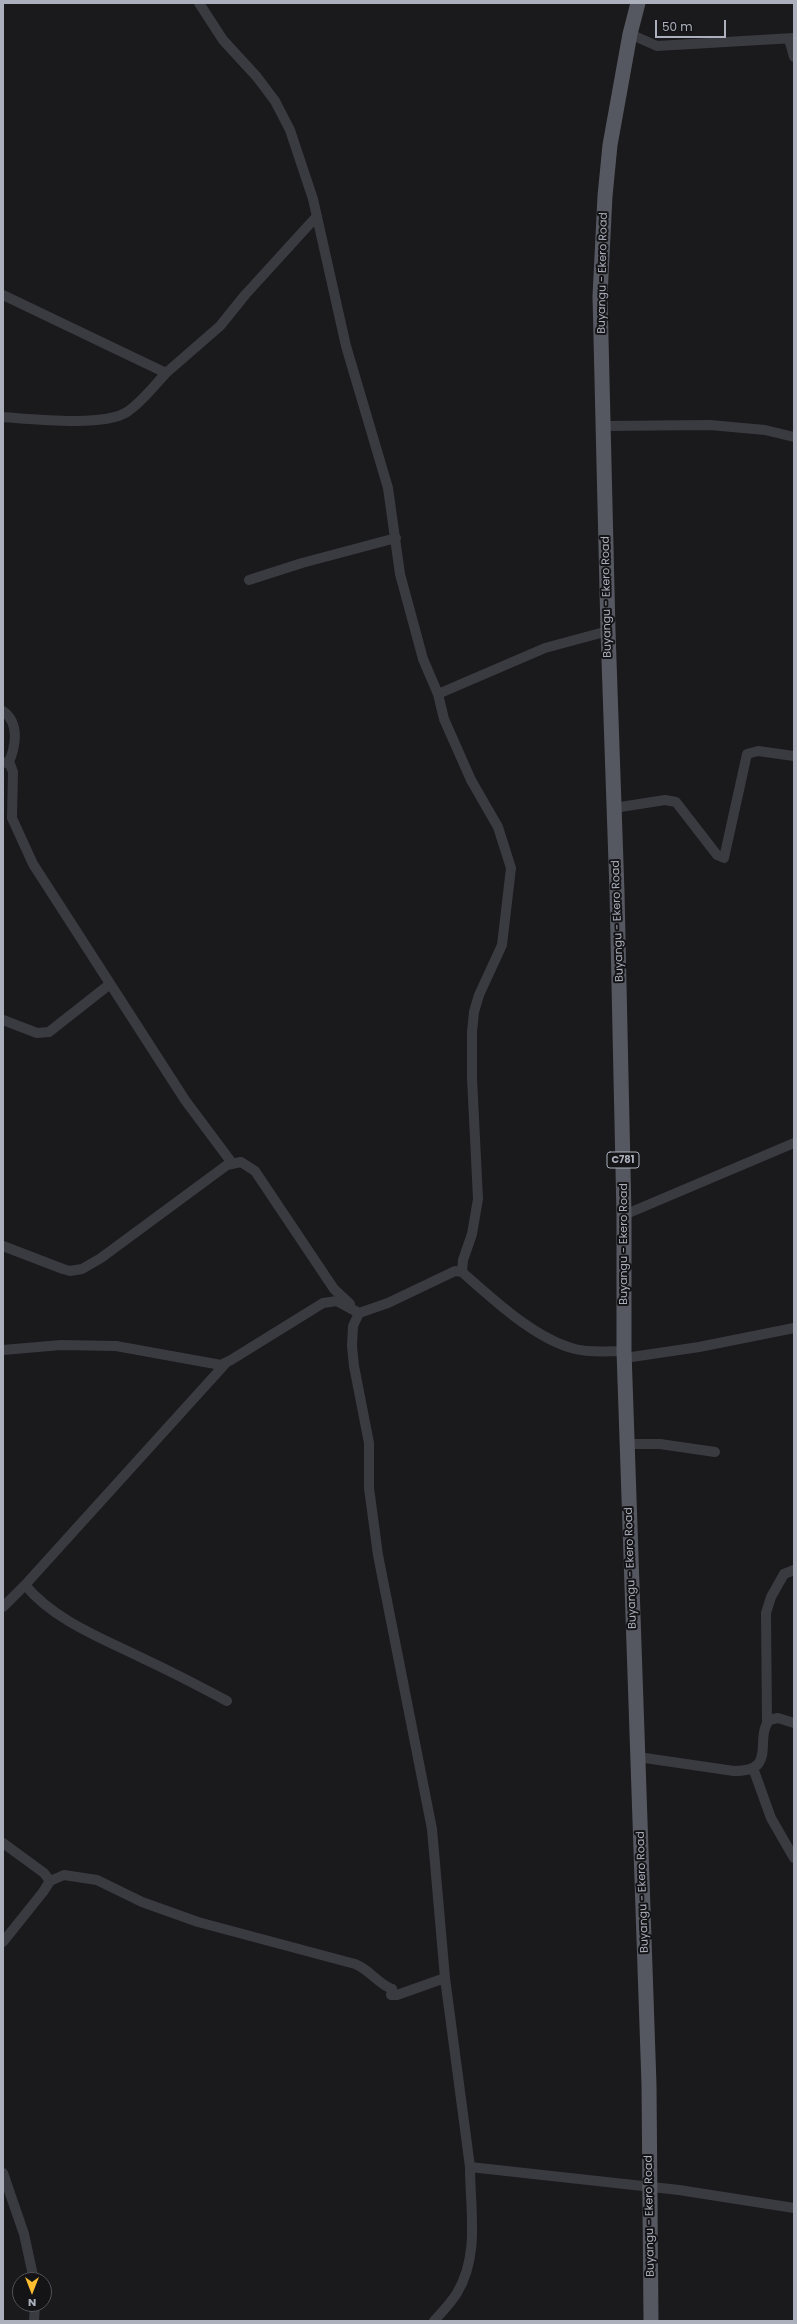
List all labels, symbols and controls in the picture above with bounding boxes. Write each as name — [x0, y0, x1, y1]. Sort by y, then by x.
scale bar — [657, 12, 728, 38]
text: 50 m — [662, 18, 693, 35]
street label: Buyangu - Ekero Road — [595, 212, 611, 334]
street label: Buyangu - Ekero Road — [599, 536, 615, 658]
street label: Buyangu - Ekero Road — [609, 860, 627, 982]
road number: C781 — [607, 1152, 639, 1168]
street label: Buyangu - Ekero Road — [617, 1183, 631, 1305]
street label: Buyangu - Ekero Road — [622, 1507, 640, 1629]
street label: Buyangu - Ekero Road — [634, 1831, 652, 1953]
street label: Buyangu - Ekero Road — [642, 2155, 658, 2277]
north arrow — [12, 2272, 52, 2312]
text: N — [28, 2295, 36, 2311]

